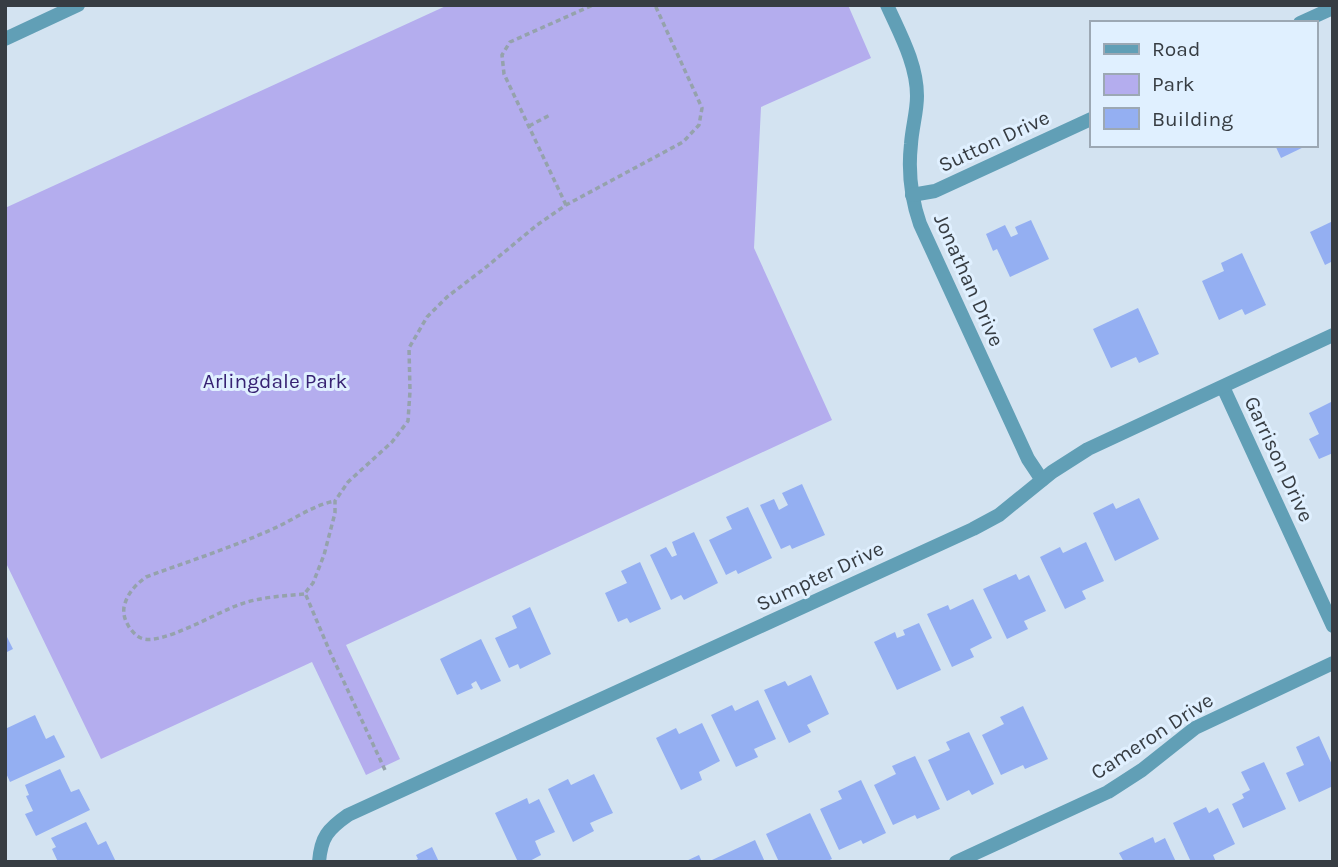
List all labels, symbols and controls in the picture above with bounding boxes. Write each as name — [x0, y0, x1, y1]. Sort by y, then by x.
legend — [1090, 21, 1317, 147]
text: Road — [1152, 37, 1200, 61]
text: Park — [1152, 72, 1195, 96]
street label: Sutton Drive — [935, 105, 1053, 177]
text: Building — [1152, 107, 1233, 131]
street label: Jonathan Drive — [929, 210, 1009, 350]
park label: Arlingdale Park — [203, 369, 347, 393]
street label: Garrison Drive — [1239, 392, 1319, 526]
street label: Sumpter Drive — [753, 536, 887, 616]
street label: Cameron Drive — [1086, 688, 1218, 784]

